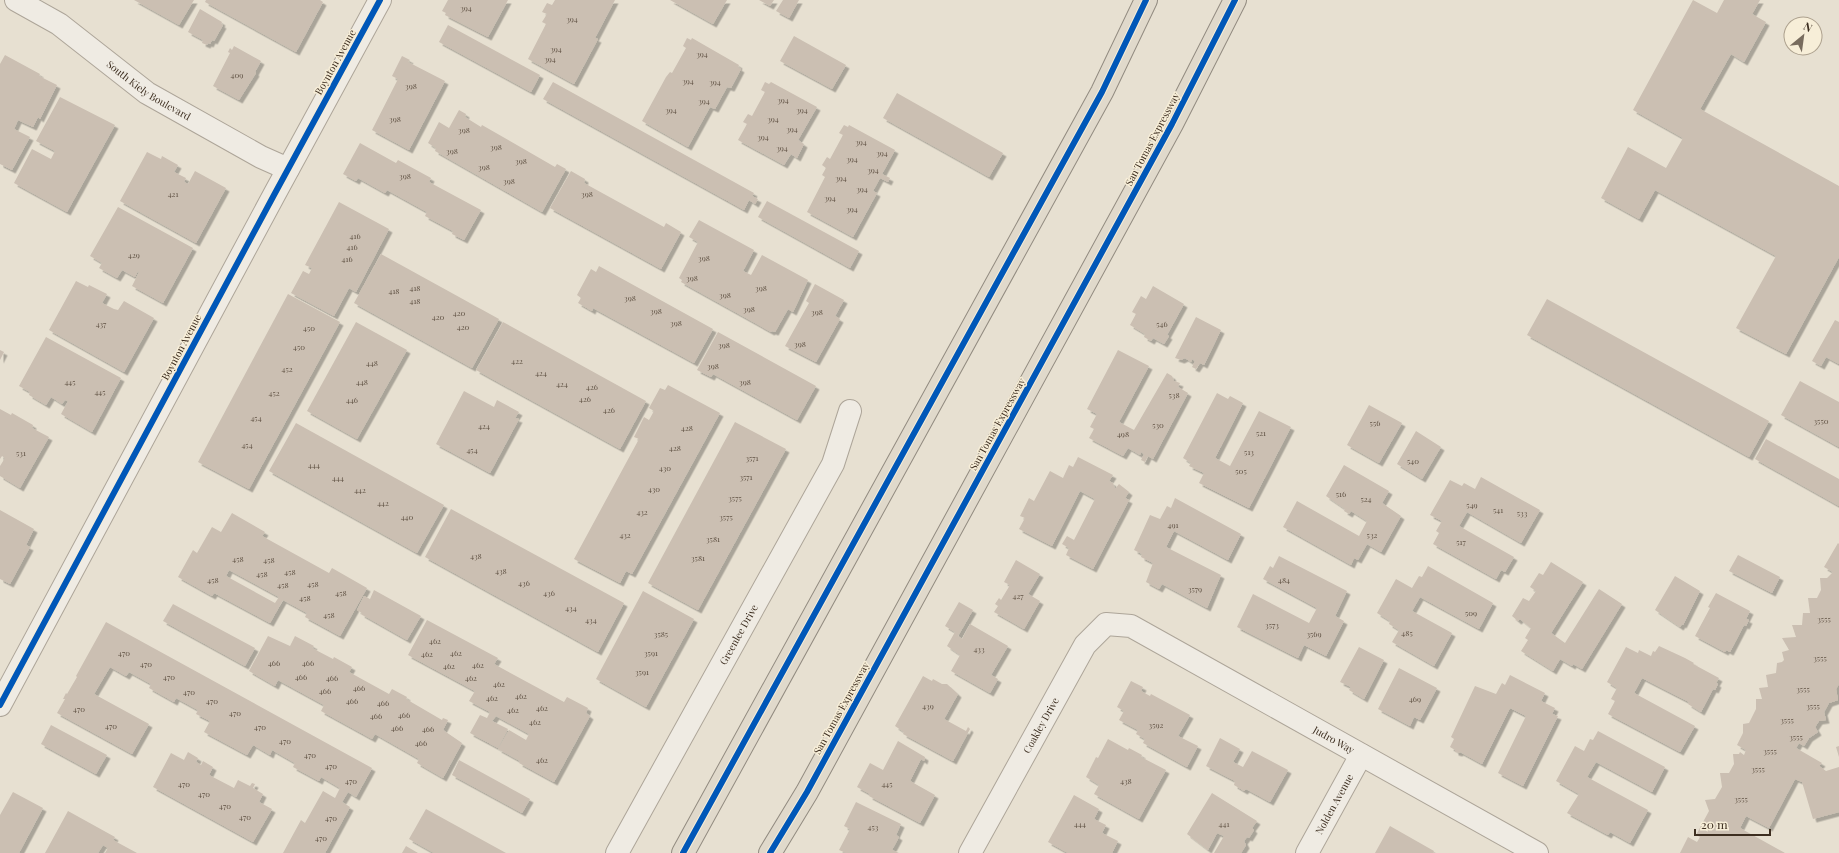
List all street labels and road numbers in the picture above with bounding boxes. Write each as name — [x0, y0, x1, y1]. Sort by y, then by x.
street label: Boynton Avenue — [311, 27, 359, 97]
street label: South Kiely Boulevard — [104, 57, 194, 123]
street label: San Tomas Expressway — [1121, 90, 1183, 188]
street label: Boynton Avenue — [158, 312, 204, 382]
street label: San Tomas Expressway — [966, 375, 1028, 473]
street label: Greenlee Drive — [716, 602, 761, 667]
street label: San Tomas Expressway — [810, 659, 872, 757]
street label: Coakley Drive — [1019, 695, 1062, 756]
street label: Judro Way — [1310, 722, 1357, 757]
street label: Nolden Avenue — [1312, 771, 1356, 837]

